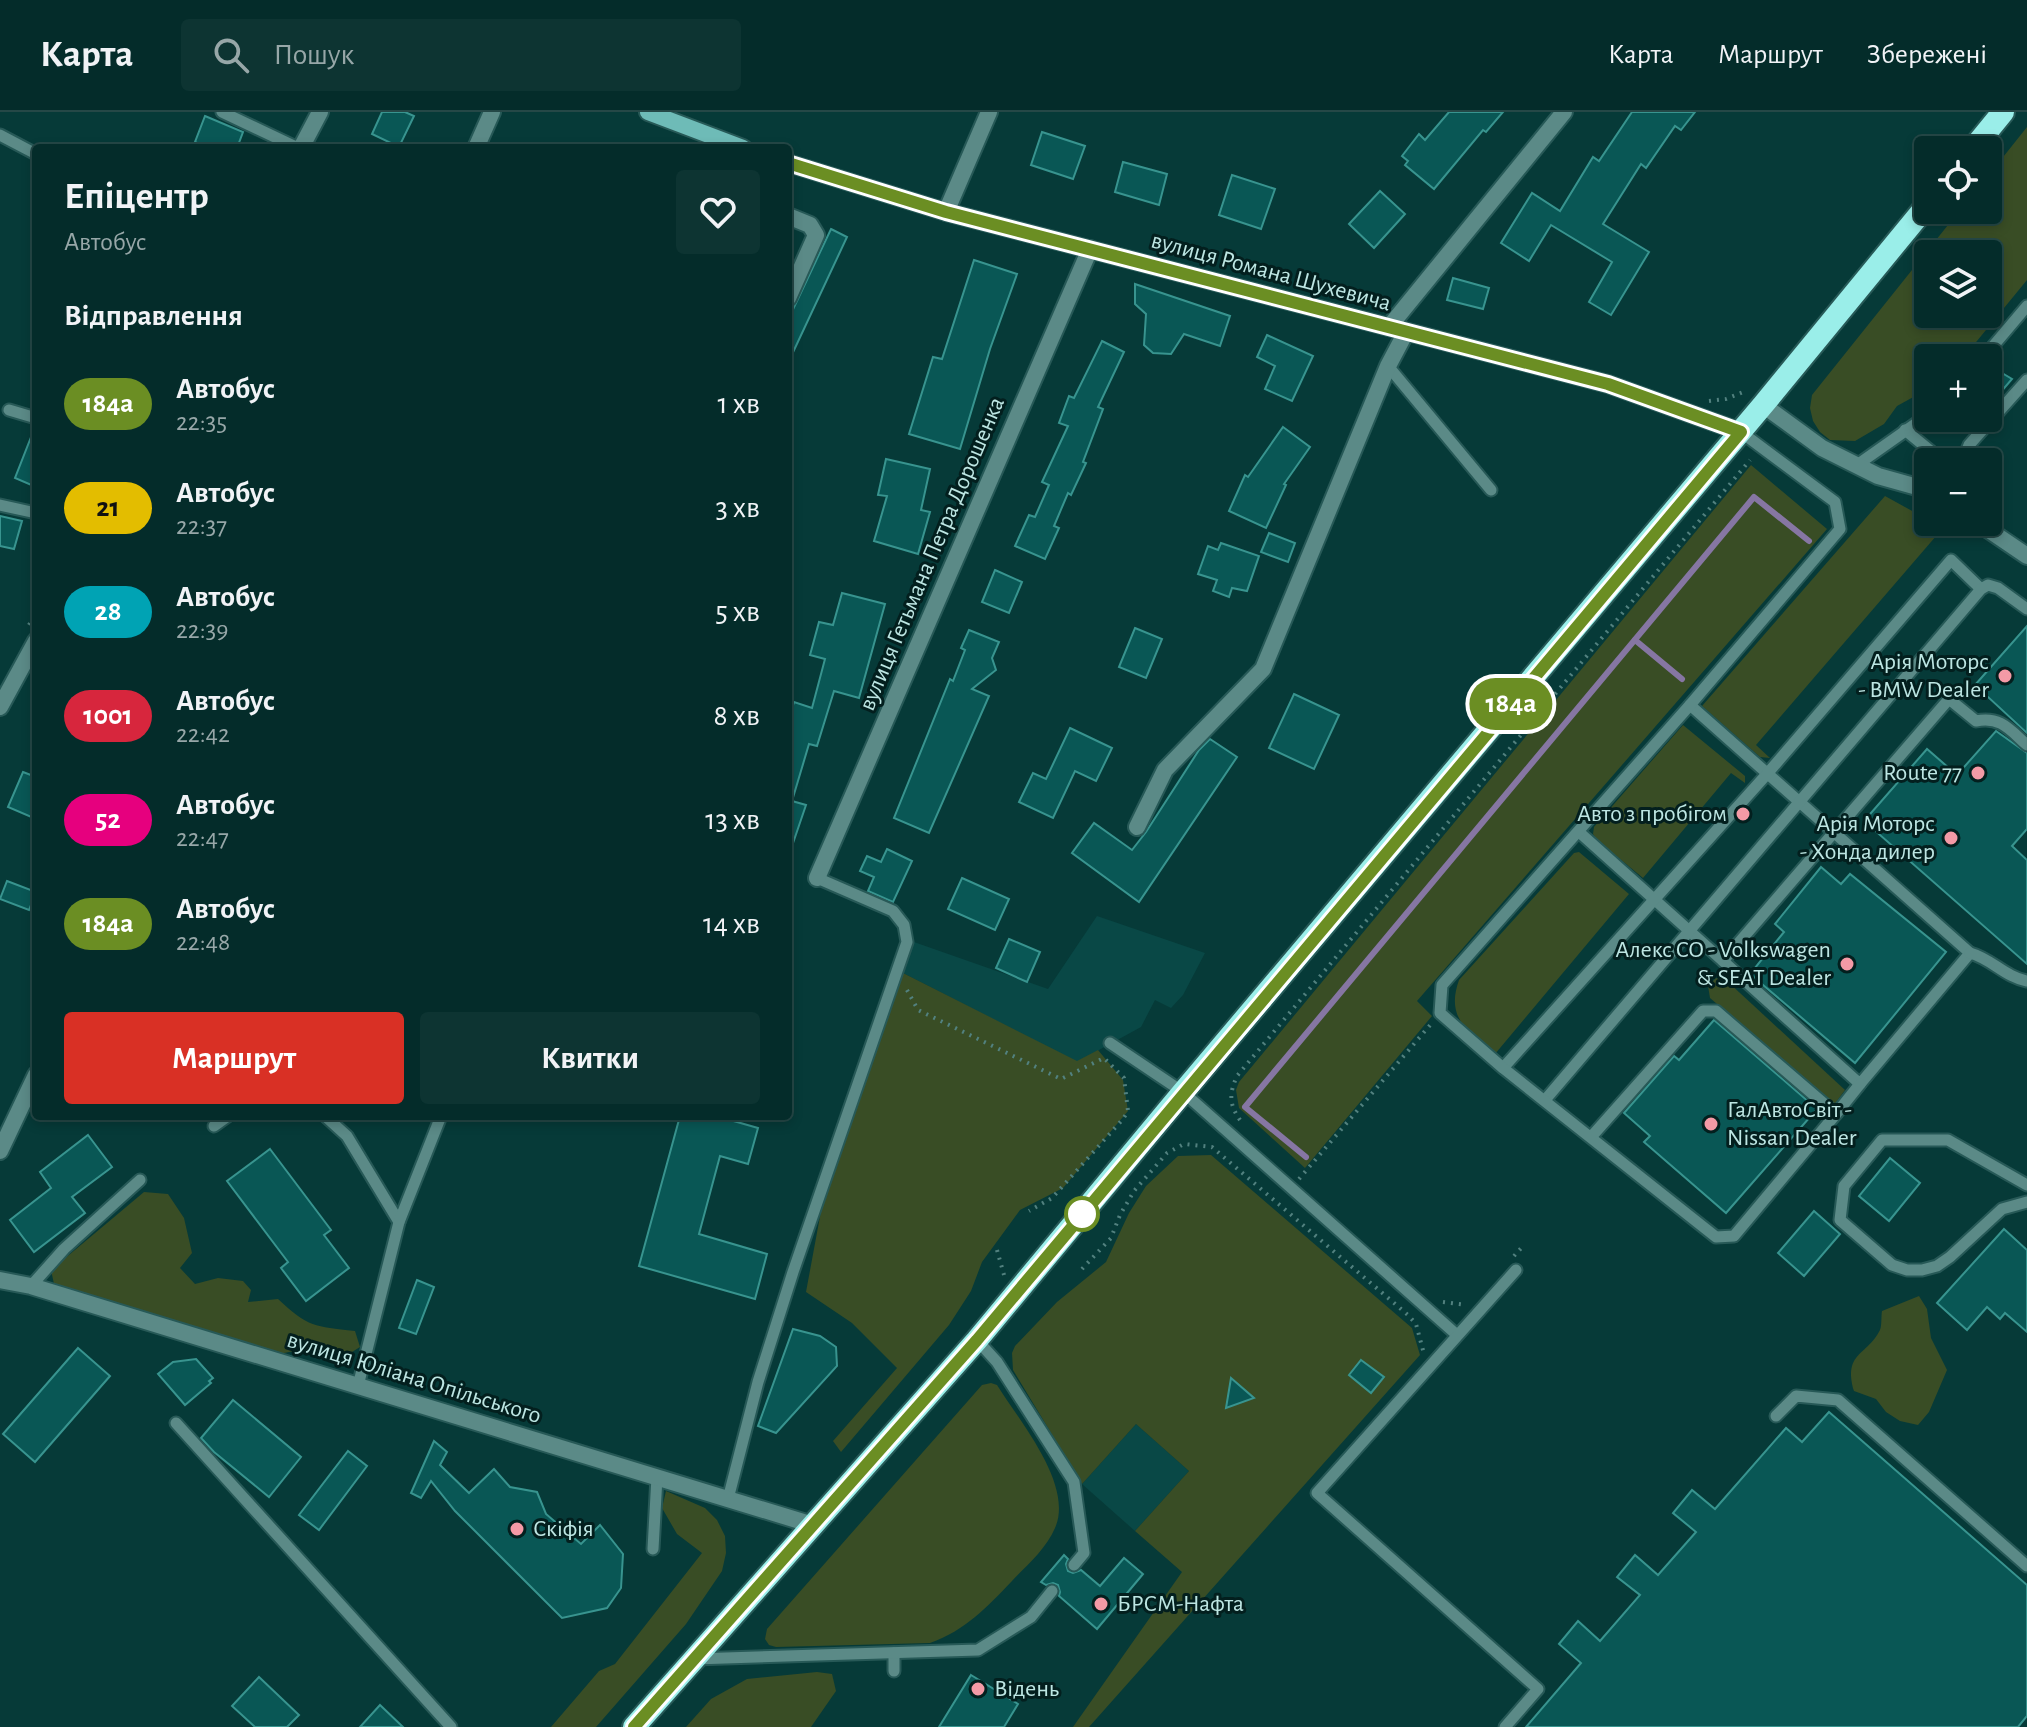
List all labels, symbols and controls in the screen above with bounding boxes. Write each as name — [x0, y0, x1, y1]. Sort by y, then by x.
search box — [181, 19, 741, 91]
icon: search — [209, 33, 253, 77]
text: Карта — [40, 36, 133, 74]
text: Пошук — [273, 40, 354, 70]
text: Карта — [1608, 41, 1674, 69]
text: Маршрут — [1718, 41, 1823, 69]
text: Збережені — [1867, 41, 1987, 69]
map controls — [1914, 136, 2002, 536]
button: locate — [1914, 136, 2002, 224]
button: heart — [676, 170, 760, 254]
text: Епіцентр — [64, 178, 209, 216]
street label: вулиця Романа Шухевича — [1148, 228, 1394, 316]
text: Автобус — [64, 229, 147, 255]
button: layers — [1914, 240, 2002, 328]
text: Відправлення — [64, 301, 243, 331]
button: + — [1914, 344, 2002, 432]
text: Автобус — [176, 374, 275, 404]
text: 1 хв — [718, 389, 760, 419]
text: 184а — [82, 390, 134, 418]
street label: вулиця Гетьмана Петра Дорошенка — [855, 394, 1009, 714]
text: 22:35 — [176, 409, 227, 435]
button: − — [1914, 448, 2002, 536]
text: Автобус — [176, 478, 275, 508]
text: 3 хв — [715, 493, 760, 523]
text: 21 — [96, 494, 120, 522]
text: 22:37 — [176, 513, 227, 539]
text: Автобус — [176, 582, 275, 612]
text: 5 хв — [715, 597, 760, 627]
text: 28 — [95, 598, 122, 626]
text: 22:39 — [176, 617, 229, 643]
place label: Арія Моторс - BMW Dealer — [1858, 650, 1989, 702]
marker: Арія Моторс - BMW Dealer — [1996, 667, 2014, 685]
line badge: 184а — [1455, 678, 1567, 730]
text: Автобус — [176, 686, 275, 716]
text: 184а — [1485, 690, 1537, 718]
text: 8 хв — [714, 701, 760, 731]
text: 1001 — [83, 702, 133, 730]
text: 22:42 — [176, 721, 230, 747]
place label: Route 77 — [1883, 761, 1962, 785]
marker: Route 77 — [1969, 764, 1987, 782]
text: Автобус — [176, 790, 275, 820]
place label: Авто з пробігом — [1577, 802, 1727, 826]
text: 13 хв — [705, 805, 760, 835]
marker: Авто з пробігом — [1734, 805, 1752, 823]
text: 52 — [95, 806, 121, 834]
place label: Арія Моторс - Хонда дилер — [1800, 812, 1935, 864]
text: 22:47 — [176, 825, 229, 851]
marker: Арія Моторс - Хонда дилер — [1942, 829, 1960, 847]
text: Автобус — [176, 894, 275, 924]
text: 14 хв — [703, 909, 760, 939]
text: 184а — [82, 910, 134, 938]
text: 22:48 — [176, 929, 230, 955]
place label: Алекс CO - Volkswagen & SEAT Dealer — [1615, 938, 1831, 990]
marker: Алекс CO - Volkswagen & SEAT Dealer — [1838, 955, 1856, 973]
button: Маршрут — [64, 1012, 404, 1104]
button: Квитки — [420, 1012, 760, 1104]
place label: ГалАвтоСвіт - Nissan Dealer — [1727, 1098, 1857, 1150]
marker: ГалАвтоСвіт - Nissan Dealer — [1702, 1115, 1720, 1133]
unlabelled marker — [1065, 1197, 1099, 1231]
street label: вулиця Юліана Опільського — [284, 1328, 544, 1428]
place label: Скіфія — [533, 1517, 594, 1541]
marker: Скіфія — [508, 1520, 526, 1538]
place label: БРСМ-Нафта — [1117, 1592, 1244, 1616]
marker: БРСМ-Нафта — [1092, 1595, 1110, 1613]
place label: Відень — [994, 1677, 1059, 1701]
marker: Відень — [969, 1680, 987, 1698]

